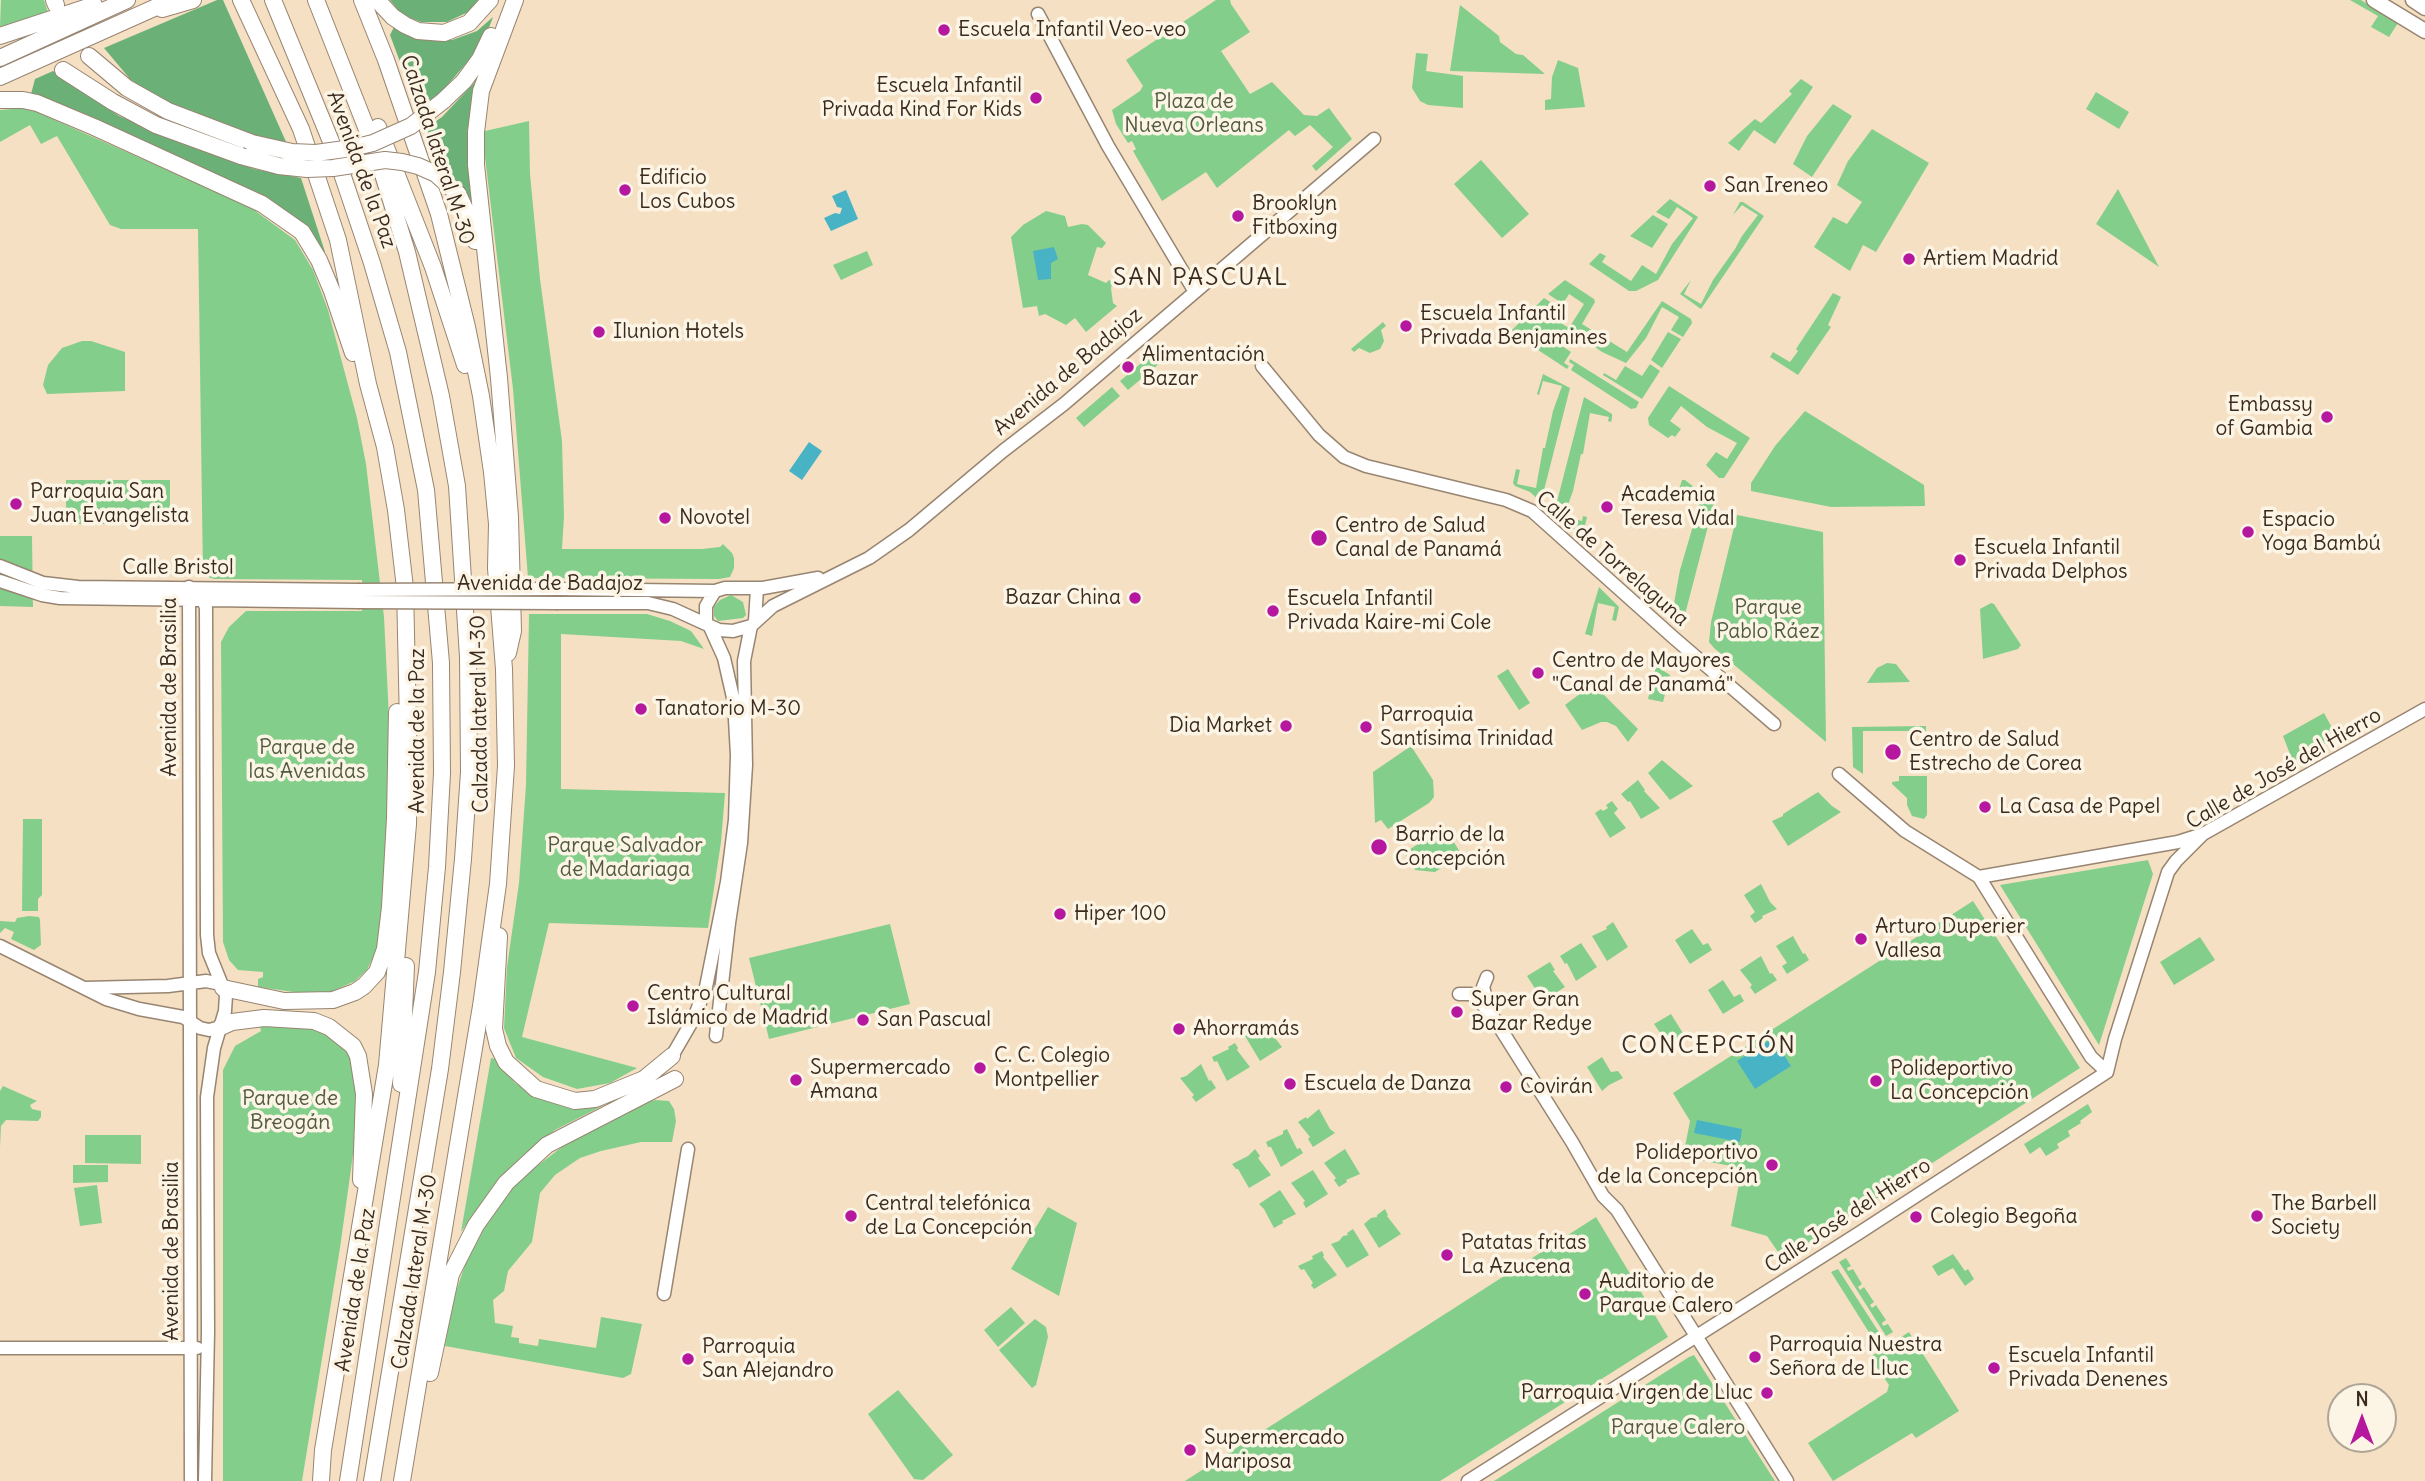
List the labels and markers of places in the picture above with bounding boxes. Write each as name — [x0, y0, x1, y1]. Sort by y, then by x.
place label: Escuela Infantil Veo-veo — [958, 17, 1186, 43]
marker: Escuela Infantil Veo-veo — [936, 22, 952, 38]
place label: Escuela Infantil Privada Kind For Kids — [822, 73, 1022, 123]
marker: Escuela Infantil Privada Kind For Kids — [1028, 90, 1044, 106]
place label: Edificio Los Cubos — [639, 165, 735, 215]
place label: San Ireneo — [1724, 173, 1828, 199]
marker: San Ireneo — [1702, 178, 1718, 194]
marker: Edificio Los Cubos — [617, 182, 633, 198]
place label: Brooklyn Fitboxing — [1252, 191, 1338, 241]
marker: Brooklyn Fitboxing — [1230, 208, 1246, 224]
place label: Artiem Madrid — [1923, 246, 2058, 272]
marker: Artiem Madrid — [1901, 251, 1917, 267]
place label: Escuela Infantil Privada Benjamines — [1420, 301, 1607, 351]
marker: Escuela Infantil Privada Benjamines — [1398, 318, 1414, 334]
place label: Ilunion Hotels — [613, 319, 744, 345]
marker: Ilunion Hotels — [591, 324, 607, 340]
place label: Alimentación Bazar — [1142, 342, 1265, 392]
marker: Alimentación Bazar — [1120, 359, 1136, 375]
place label: Embassy of Gambia — [2216, 392, 2313, 442]
marker: Embassy of Gambia — [2319, 409, 2335, 425]
place label: Parroquia San Juan Evangelista — [30, 479, 189, 529]
place label: Academia Teresa Vidal — [1621, 482, 1735, 532]
marker: Parroquia San Juan Evangelista — [8, 496, 24, 512]
marker: Academia Teresa Vidal — [1599, 499, 1615, 515]
place label: Novotel — [679, 505, 750, 531]
place label: Espacio Yoga Bambú — [2262, 507, 2381, 557]
marker: Novotel — [657, 510, 673, 526]
place label: Centro de Salud Canal de Panamá — [1335, 513, 1502, 563]
marker: Espacio Yoga Bambú — [2240, 524, 2256, 540]
marker: Centro de Salud Canal de Panamá — [1309, 528, 1329, 548]
place label: Escuela Infantil Privada Delphos — [1974, 535, 2128, 585]
marker: Escuela Infantil Privada Delphos — [1952, 552, 1968, 568]
place label: Bazar China — [1005, 585, 1121, 611]
place label: Escuela Infantil Privada Kaire-mi Cole — [1287, 586, 1491, 636]
marker: Bazar China — [1127, 590, 1143, 606]
marker: Escuela Infantil Privada Kaire-mi Cole — [1265, 603, 1281, 619]
place label: Centro de Mayores "Canal de Panamá" — [1552, 648, 1733, 698]
marker: Centro de Mayores "Canal de Panamá" — [1530, 665, 1546, 681]
place label: Tanatorio M-30 — [655, 696, 801, 722]
marker: Tanatorio M-30 — [633, 701, 649, 717]
place label: Parroquia Santísima Trinidad — [1380, 702, 1553, 752]
place label: Dia Market — [1169, 713, 1272, 739]
marker: Dia Market — [1278, 718, 1294, 734]
marker: Parroquia Santísima Trinidad — [1358, 719, 1374, 735]
place label: Centro de Salud Estrecho de Corea — [1909, 727, 2082, 777]
marker: Centro de Salud Estrecho de Corea — [1883, 742, 1903, 762]
place label: La Casa de Papel — [1999, 794, 2160, 820]
marker: La Casa de Papel — [1977, 799, 1993, 815]
place label: Barrio de la Concepción — [1395, 822, 1506, 872]
marker: Barrio de la Concepción — [1369, 837, 1389, 857]
place label: Hiper 100 — [1074, 901, 1167, 927]
marker: Hiper 100 — [1052, 906, 1068, 922]
place label: Arturo Duperier Vallesa — [1875, 914, 2025, 964]
marker: Arturo Duperier Vallesa — [1853, 931, 1869, 947]
place label: Centro Cultural Islámico de Madrid — [647, 981, 828, 1031]
place label: Super Gran Bazar Redye — [1471, 987, 1592, 1037]
marker: Centro Cultural Islámico de Madrid — [625, 998, 641, 1014]
marker: Super Gran Bazar Redye — [1449, 1004, 1465, 1020]
place label: San Pascual — [877, 1007, 991, 1033]
marker: San Pascual — [855, 1012, 871, 1028]
place label: Ahorramás — [1193, 1016, 1299, 1042]
marker: Ahorramás — [1171, 1021, 1187, 1037]
place label: C. C. Colegio Montpellier — [994, 1043, 1110, 1093]
place label: Supermercado Amana — [810, 1055, 950, 1105]
place label: Polideportivo La Concepción — [1890, 1056, 2029, 1106]
marker: C. C. Colegio Montpellier — [972, 1060, 988, 1076]
place label: Escuela de Danza — [1304, 1071, 1471, 1097]
marker: Supermercado Amana — [788, 1072, 804, 1088]
marker: Polideportivo La Concepción — [1868, 1073, 1884, 1089]
place label: Covirán — [1520, 1074, 1593, 1100]
marker: Escuela de Danza — [1282, 1076, 1298, 1092]
marker: Covirán — [1498, 1079, 1514, 1095]
place label: Polideportivo de la Concepción — [1597, 1140, 1758, 1190]
marker: Polideportivo de la Concepción — [1764, 1157, 1780, 1173]
place label: Central telefónica de La Concepción — [865, 1191, 1032, 1241]
place label: The Barbell Society — [2271, 1191, 2377, 1241]
place label: Colegio Begoña — [1930, 1204, 2077, 1230]
marker: Central telefónica de La Concepción — [843, 1208, 859, 1224]
marker: The Barbell Society — [2249, 1208, 2265, 1224]
marker: Colegio Begoña — [1908, 1209, 1924, 1225]
place label: Patatas fritas La Azucena — [1461, 1230, 1587, 1280]
marker: Patatas fritas La Azucena — [1439, 1247, 1455, 1263]
place label: Auditorio de Parque Calero — [1599, 1269, 1733, 1319]
marker: Auditorio de Parque Calero — [1577, 1286, 1593, 1302]
place label: Parroquia Nuestra Señora de Lluc — [1769, 1332, 1942, 1382]
place label: Parroquia San Alejandro — [702, 1334, 834, 1384]
place label: Escuela Infantil Privada Denenes — [2008, 1343, 2168, 1393]
marker: Parroquia Nuestra Señora de Lluc — [1747, 1349, 1763, 1365]
marker: Parroquia San Alejandro — [680, 1351, 696, 1367]
marker: Escuela Infantil Privada Denenes — [1986, 1360, 2002, 1376]
place label: Parroquia Virgen de Lluc — [1521, 1380, 1753, 1406]
marker: Parroquia Virgen de Lluc — [1759, 1385, 1775, 1401]
place label: Supermercado Mariposa — [1204, 1425, 1344, 1475]
marker: Supermercado Mariposa — [1182, 1442, 1198, 1458]

